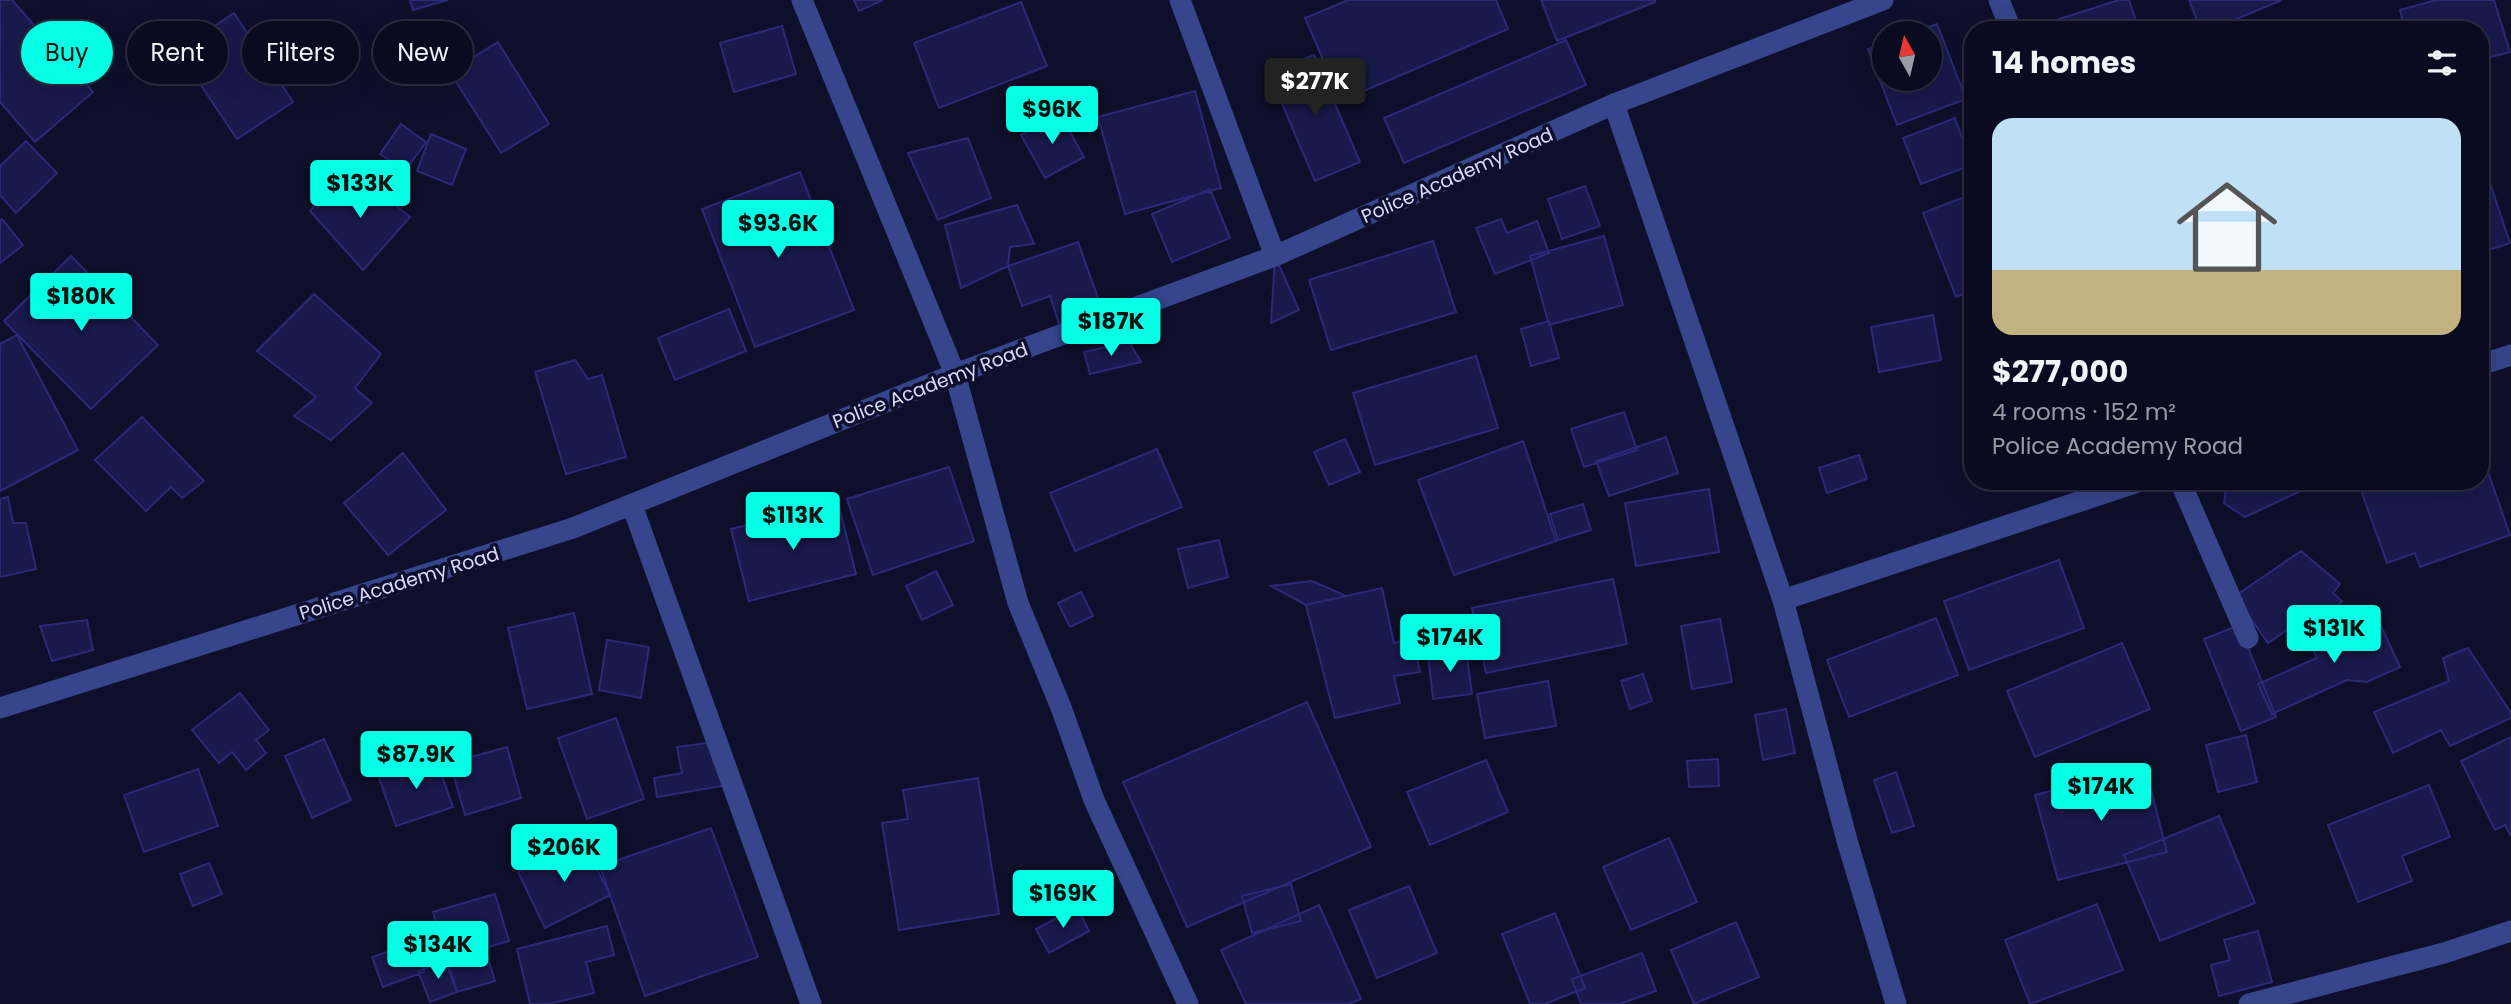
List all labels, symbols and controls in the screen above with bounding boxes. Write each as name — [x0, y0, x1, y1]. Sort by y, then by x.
chip: Buy — [21, 21, 113, 84]
chip: Rent — [127, 21, 228, 84]
chip: Filters — [242, 21, 359, 84]
chip: New — [373, 21, 473, 84]
north arrow — [1872, 21, 1942, 91]
map controls — [1872, 21, 1942, 91]
text: 14 homes — [1992, 41, 2136, 84]
icon: filters — [2423, 44, 2461, 82]
pin: $277K — [1266, 58, 1364, 118]
text: $277K — [1281, 65, 1349, 97]
pin: $96K — [1011, 86, 1093, 146]
text: $96K — [1022, 93, 1082, 125]
street label: Police Academy Road — [1357, 121, 1557, 230]
pin: $133K — [311, 160, 409, 220]
icon: home — [2164, 164, 2290, 290]
text: $133K — [326, 167, 394, 199]
pin: $93.6K — [721, 201, 835, 260]
text: $93.6K — [738, 207, 818, 239]
pin: $180K — [32, 274, 130, 333]
text: $180K — [46, 280, 116, 312]
pin: $187K — [1062, 298, 1160, 358]
text: $187K — [1077, 305, 1145, 337]
street label: Police Academy Road — [829, 336, 1032, 435]
text: $277,000 — [1992, 350, 2128, 393]
text: 4 rooms · 152 m² — [1992, 396, 2176, 428]
text: Police Academy Road — [1992, 430, 2243, 462]
pin: $113K — [744, 492, 842, 552]
text: $113K — [762, 499, 824, 531]
street label: Police Academy Road — [296, 540, 502, 627]
pin: $131K — [2285, 606, 2383, 665]
text: $131K — [2303, 612, 2365, 644]
pin: $174K — [1401, 614, 1499, 674]
text: $174K — [1416, 621, 1484, 653]
pin: $87.9K — [359, 732, 473, 791]
text: $87.9K — [376, 738, 456, 770]
pin: $174K — [2052, 764, 2150, 823]
text: $174K — [2067, 770, 2135, 802]
pin: $206K — [515, 824, 613, 884]
text: $206K — [527, 831, 601, 863]
pin: $169K — [1014, 870, 1112, 930]
text: $169K — [1029, 877, 1097, 909]
pin: $134K — [389, 922, 487, 981]
text: $134K — [403, 928, 473, 960]

